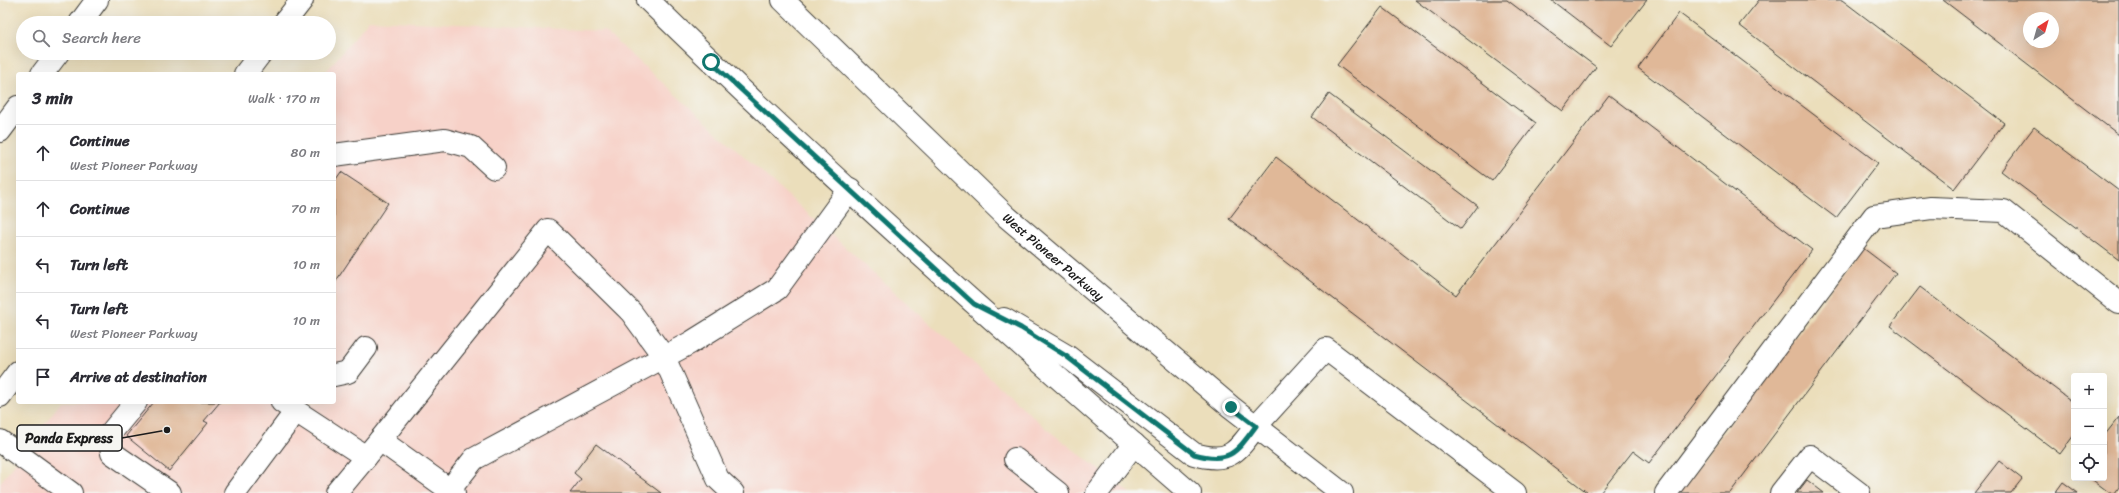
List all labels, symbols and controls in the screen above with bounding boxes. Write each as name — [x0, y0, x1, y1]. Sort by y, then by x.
north arrow — [2023, 12, 2059, 48]
search box — [16, 16, 336, 60]
text: Search here — [62, 25, 141, 51]
icon: search — [30, 27, 52, 49]
route start — [702, 53, 720, 71]
text: 3 min — [32, 83, 73, 113]
text: Walk · 170 m — [248, 87, 320, 110]
text: Continue — [70, 128, 130, 154]
text: 80 m — [291, 141, 320, 164]
icon: ahead — [32, 142, 54, 164]
text: West Pioneer Parkway — [70, 154, 197, 177]
text: Continue — [70, 196, 130, 222]
text: 70 m — [291, 197, 320, 220]
icon: ahead — [32, 198, 54, 220]
street label: West Pioneer Parkway — [998, 207, 1110, 307]
text: Turn left — [70, 252, 128, 278]
text: 10 m — [293, 253, 320, 276]
icon: left — [32, 254, 54, 276]
text: Turn left — [70, 296, 128, 322]
text: 10 m — [293, 309, 320, 332]
icon: left — [32, 310, 54, 332]
text: West Pioneer Parkway — [70, 322, 197, 345]
text: Arrive at destination — [70, 364, 207, 390]
icon: arrive — [32, 366, 54, 388]
map controls — [2071, 373, 2107, 481]
button: + — [2071, 373, 2107, 409]
route end — [1222, 398, 1240, 416]
button: − — [2071, 409, 2107, 445]
callout: Panda Express — [17, 425, 122, 451]
text: Panda Express — [25, 426, 114, 451]
button: locate — [2071, 445, 2107, 481]

